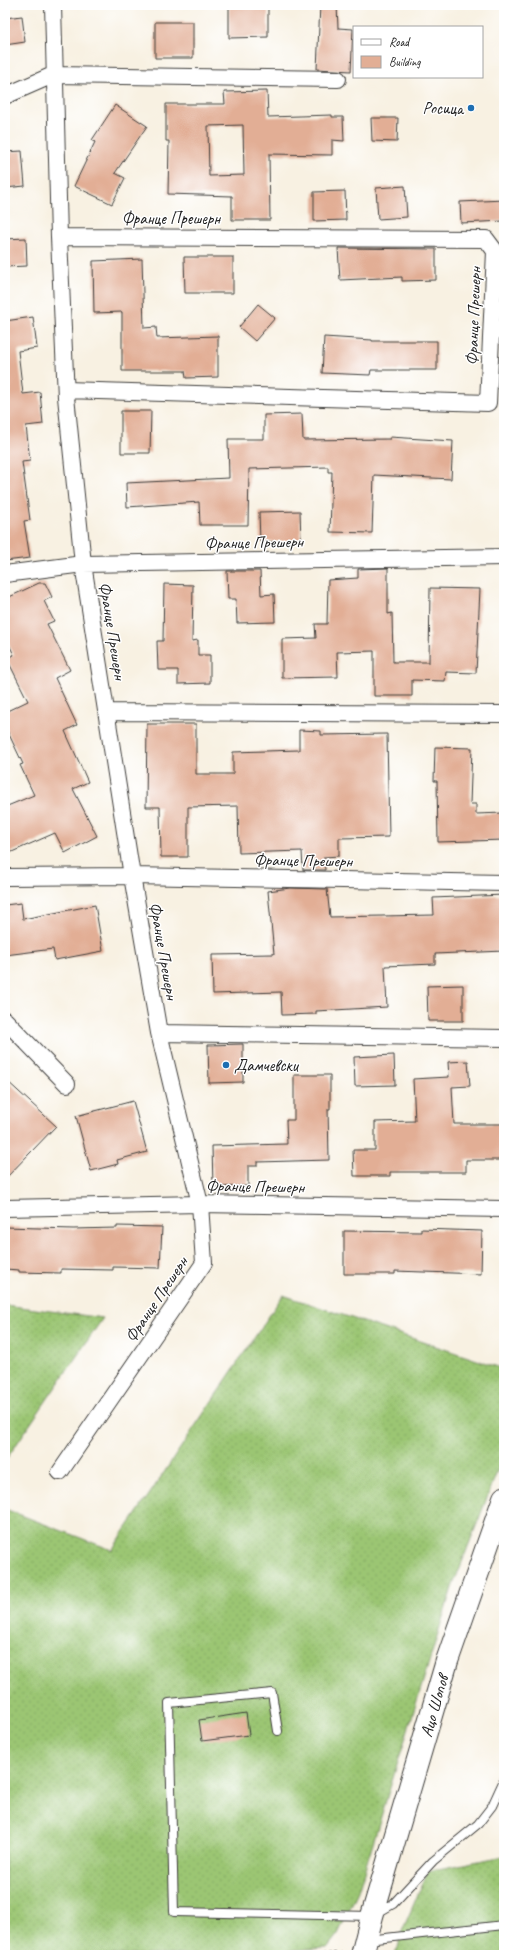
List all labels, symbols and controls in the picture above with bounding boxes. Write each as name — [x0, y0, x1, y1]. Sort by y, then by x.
legend — [353, 26, 483, 78]
text: Road — [389, 34, 411, 50]
text: Building — [389, 54, 421, 70]
place label: Росица — [423, 98, 465, 119]
marker: Росица — [466, 103, 476, 113]
street label: Францe Прешерн — [122, 208, 221, 229]
street label: Францe Прешерн — [461, 265, 486, 366]
street label: Франце Прешерн — [205, 531, 304, 554]
street label: Францe Прешерн — [94, 581, 131, 682]
street label: Франце Прешерн — [254, 849, 353, 872]
street label: Францe Прешерн — [145, 901, 183, 1002]
place label: Дамчевски — [234, 1055, 300, 1076]
marker: Дамчевски — [221, 1060, 231, 1070]
street label: Франце Прешерн — [206, 1175, 305, 1198]
street label: Францe Прешерн — [120, 1252, 193, 1346]
street label: Ацо Шопов — [416, 1669, 454, 1739]

